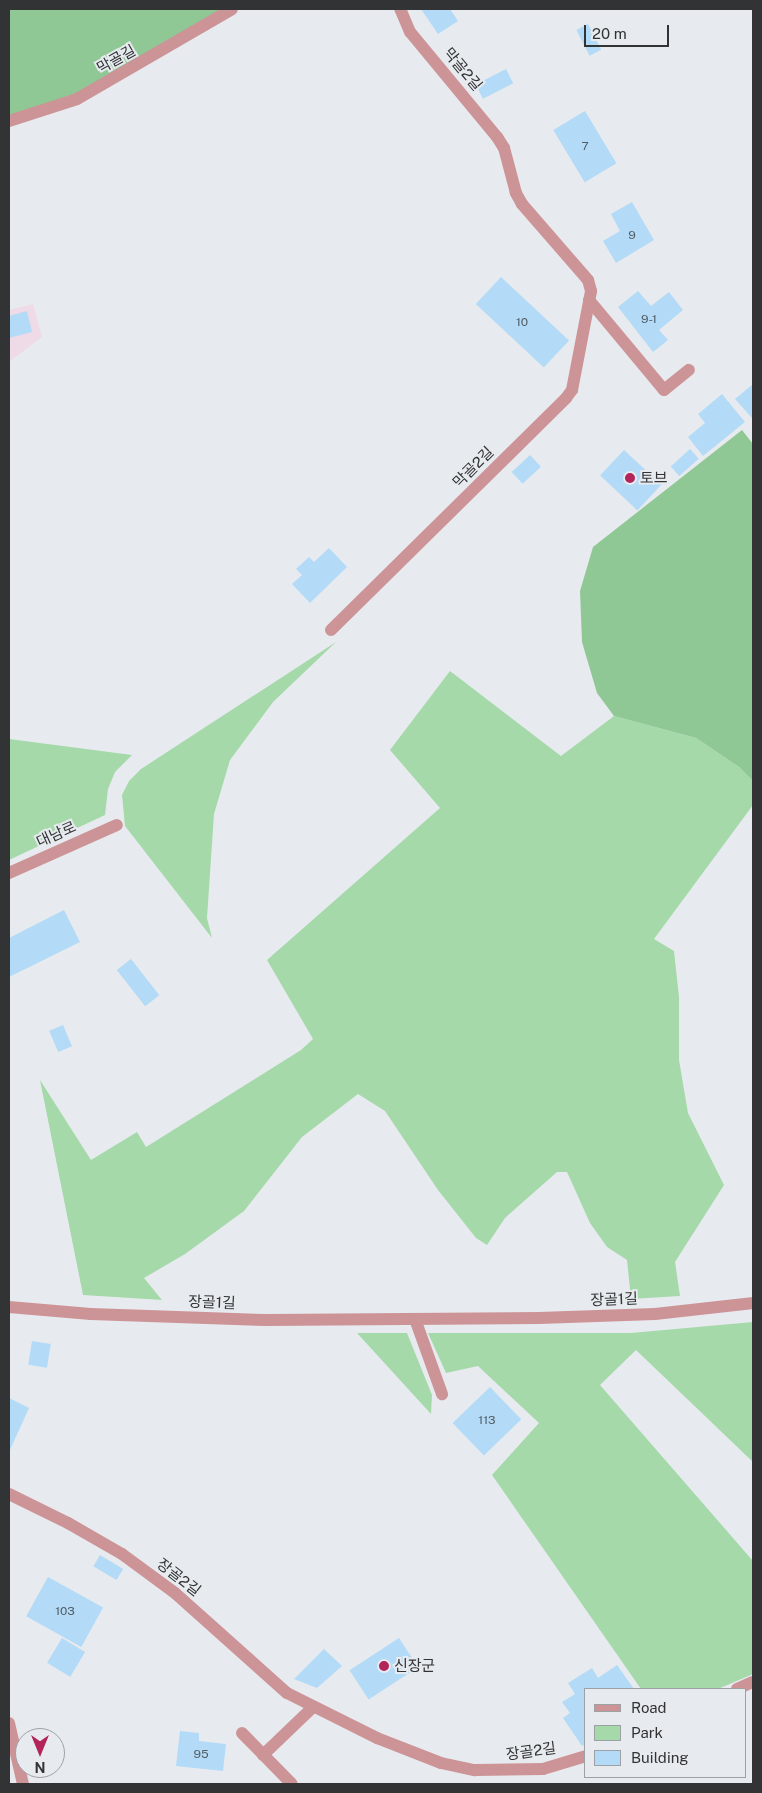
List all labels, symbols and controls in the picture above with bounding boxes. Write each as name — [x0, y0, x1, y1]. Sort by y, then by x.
scale bar — [587, 15, 672, 47]
text: 20 m — [592, 25, 627, 42]
street label: 막골길 — [94, 41, 138, 77]
street label: 막골2길 — [440, 44, 486, 94]
house number: 7 — [581, 140, 589, 154]
house number: 9 — [628, 229, 636, 243]
house number: 9-1 — [641, 313, 657, 327]
house number: 10 — [516, 316, 528, 330]
street label: 막골2길 — [449, 443, 497, 491]
place label: 토브 — [640, 469, 668, 487]
marker: 토브 — [624, 472, 636, 484]
street label: 대남로 — [33, 817, 79, 851]
street label: 장골1길 — [590, 1289, 638, 1309]
street label: 장골1길 — [188, 1292, 236, 1312]
house number: 113 — [478, 1414, 496, 1428]
street label: 장골2길 — [154, 1554, 204, 1600]
house number: 103 — [55, 1605, 75, 1619]
place label: 신장군 — [394, 1657, 435, 1675]
marker: 신장군 — [378, 1660, 390, 1672]
legend — [584, 1688, 747, 1778]
text: Road — [631, 1699, 667, 1716]
text: Park — [631, 1724, 663, 1741]
north arrow — [15, 1728, 65, 1778]
street label: 장골2길 — [505, 1739, 557, 1763]
house number: 95 — [193, 1748, 209, 1762]
text: Building — [631, 1749, 689, 1766]
text: N — [35, 1759, 45, 1775]

